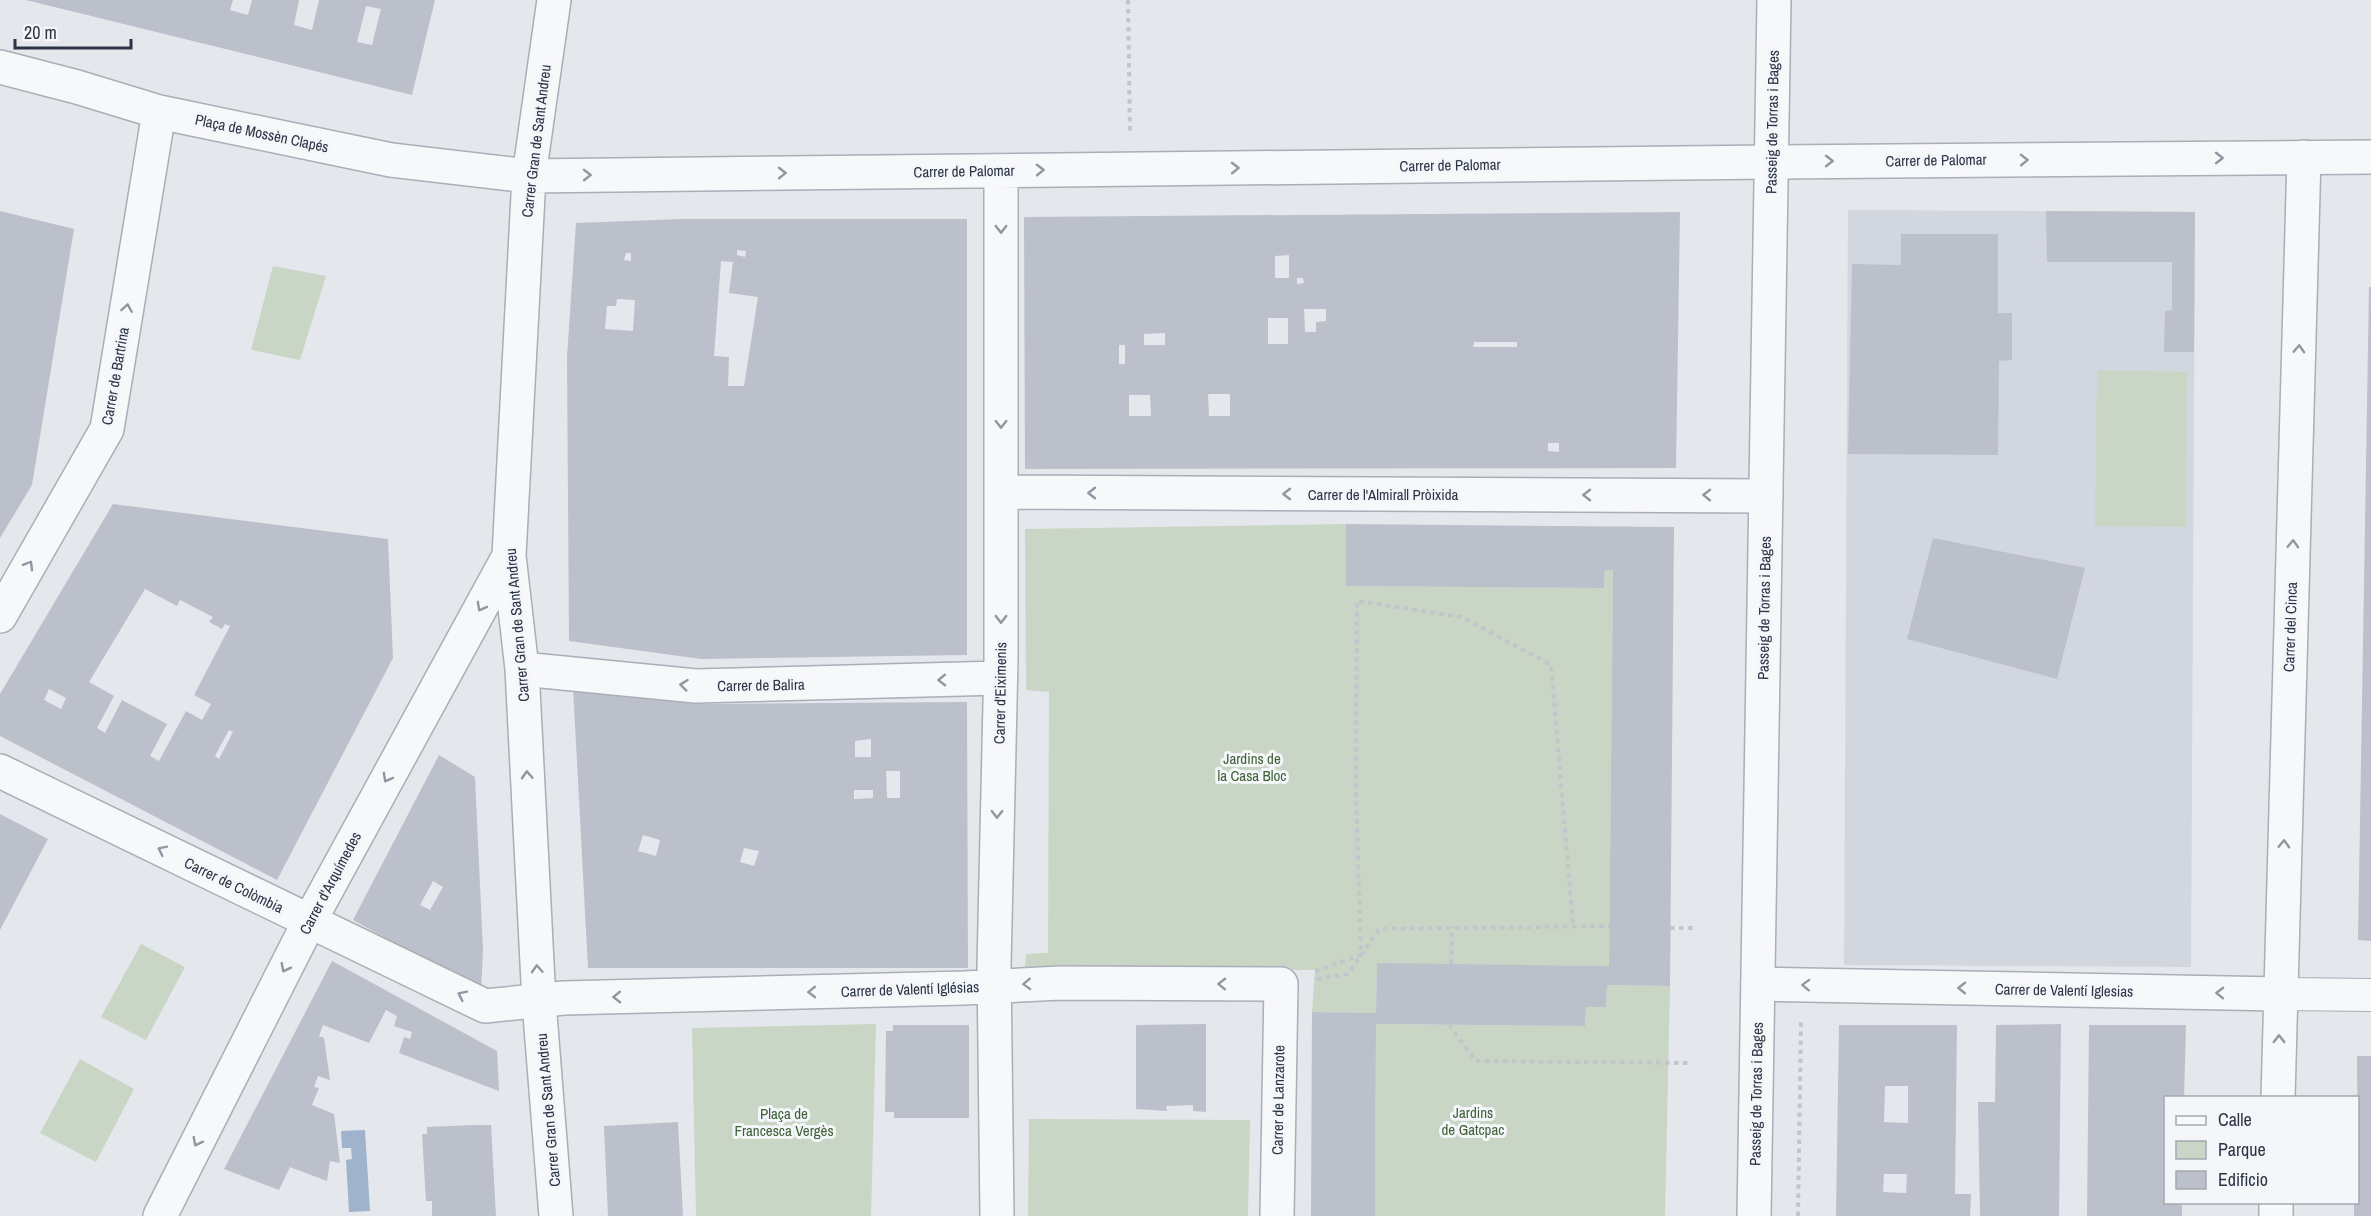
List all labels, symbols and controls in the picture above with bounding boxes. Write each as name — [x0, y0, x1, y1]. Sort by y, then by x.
scale bar — [15, 12, 130, 50]
text: 20 m — [24, 20, 57, 45]
street label: Passeig de Torras i Bages — [1760, 50, 1784, 194]
street label: Carrer Gran de Sant Andreu — [516, 63, 556, 219]
street label: Plaça de Mossèn Clapés — [193, 109, 331, 157]
street label: Carrer de Palomar — [1885, 149, 1987, 171]
one-way arrow — [2214, 152, 2223, 164]
street label: Carrer de Palomar — [1399, 154, 1501, 176]
one-way arrow — [2019, 154, 2028, 166]
one-way arrow — [1824, 155, 1833, 167]
street label: Carrer de Palomar — [913, 160, 1015, 182]
one-way arrow — [1231, 162, 1240, 174]
one-way arrow — [1036, 164, 1045, 176]
one-way arrow — [778, 167, 787, 179]
one-way arrow — [583, 169, 592, 181]
one-way arrow — [995, 225, 1007, 234]
one-way arrow — [120, 304, 133, 314]
street label: Carrer de Bartrina — [96, 325, 134, 427]
one-way arrow — [2292, 345, 2305, 354]
one-way arrow — [995, 420, 1007, 429]
street label: Carrer de l'Almirall Pròixida — [1308, 484, 1458, 505]
one-way arrow — [1087, 487, 1096, 499]
one-way arrow — [1282, 488, 1291, 500]
one-way arrow — [1582, 489, 1591, 501]
one-way arrow — [1703, 489, 1712, 501]
street label: Passeig de Torras i Bages — [1752, 536, 1776, 680]
one-way arrow — [2286, 540, 2299, 549]
street label: Carrer Gran de Sant Andreu — [500, 547, 534, 703]
one-way arrow — [22, 561, 33, 571]
street label: Carrer del Cinca — [2278, 581, 2302, 672]
one-way arrow — [477, 601, 488, 611]
one-way arrow — [995, 615, 1007, 624]
street label: Carrer d'Eiximenis — [989, 642, 1011, 744]
street label: Carrer de Balira — [717, 674, 805, 696]
one-way arrow — [937, 674, 946, 686]
one-way arrow — [679, 679, 688, 692]
park label: Jardins de la Casa Bloc — [1217, 748, 1287, 786]
one-way arrow — [521, 770, 534, 779]
one-way arrow — [383, 772, 394, 782]
one-way arrow — [991, 810, 1003, 819]
street label: Carrer d'Arquímedes — [294, 828, 366, 938]
one-way arrow — [2277, 840, 2290, 849]
one-way arrow — [157, 846, 168, 857]
street label: Carrer de Colòmbia — [181, 852, 287, 918]
one-way arrow — [281, 962, 292, 973]
one-way arrow — [530, 965, 543, 974]
street label: Carrer de Valentí Iglésias — [840, 976, 980, 1002]
one-way arrow — [1023, 977, 1032, 990]
one-way arrow — [1218, 978, 1227, 990]
street label: Carrer de Valentí Iglesias — [1995, 978, 2133, 1002]
one-way arrow — [1802, 979, 1811, 991]
one-way arrow — [1958, 982, 1967, 994]
one-way arrow — [807, 986, 816, 998]
one-way arrow — [2216, 987, 2225, 999]
one-way arrow — [457, 990, 468, 1002]
one-way arrow — [612, 991, 621, 1003]
street label: Passeig de Torras i Bages — [1744, 1022, 1768, 1166]
street label: Carrer Gran de Sant Andreu — [531, 1032, 565, 1188]
one-way arrow — [2272, 1035, 2285, 1044]
street label: Carrer de Lanzarote — [1267, 1045, 1289, 1155]
legend — [2164, 1096, 2359, 1204]
park label: Jardins de Gatcpac — [1442, 1102, 1504, 1140]
park label: Plaça de Francesca Vergès — [734, 1103, 834, 1141]
text: Calle — [2218, 1107, 2252, 1132]
one-way arrow — [193, 1136, 204, 1147]
text: Parque — [2218, 1137, 2266, 1162]
text: Edificio — [2218, 1167, 2268, 1192]

